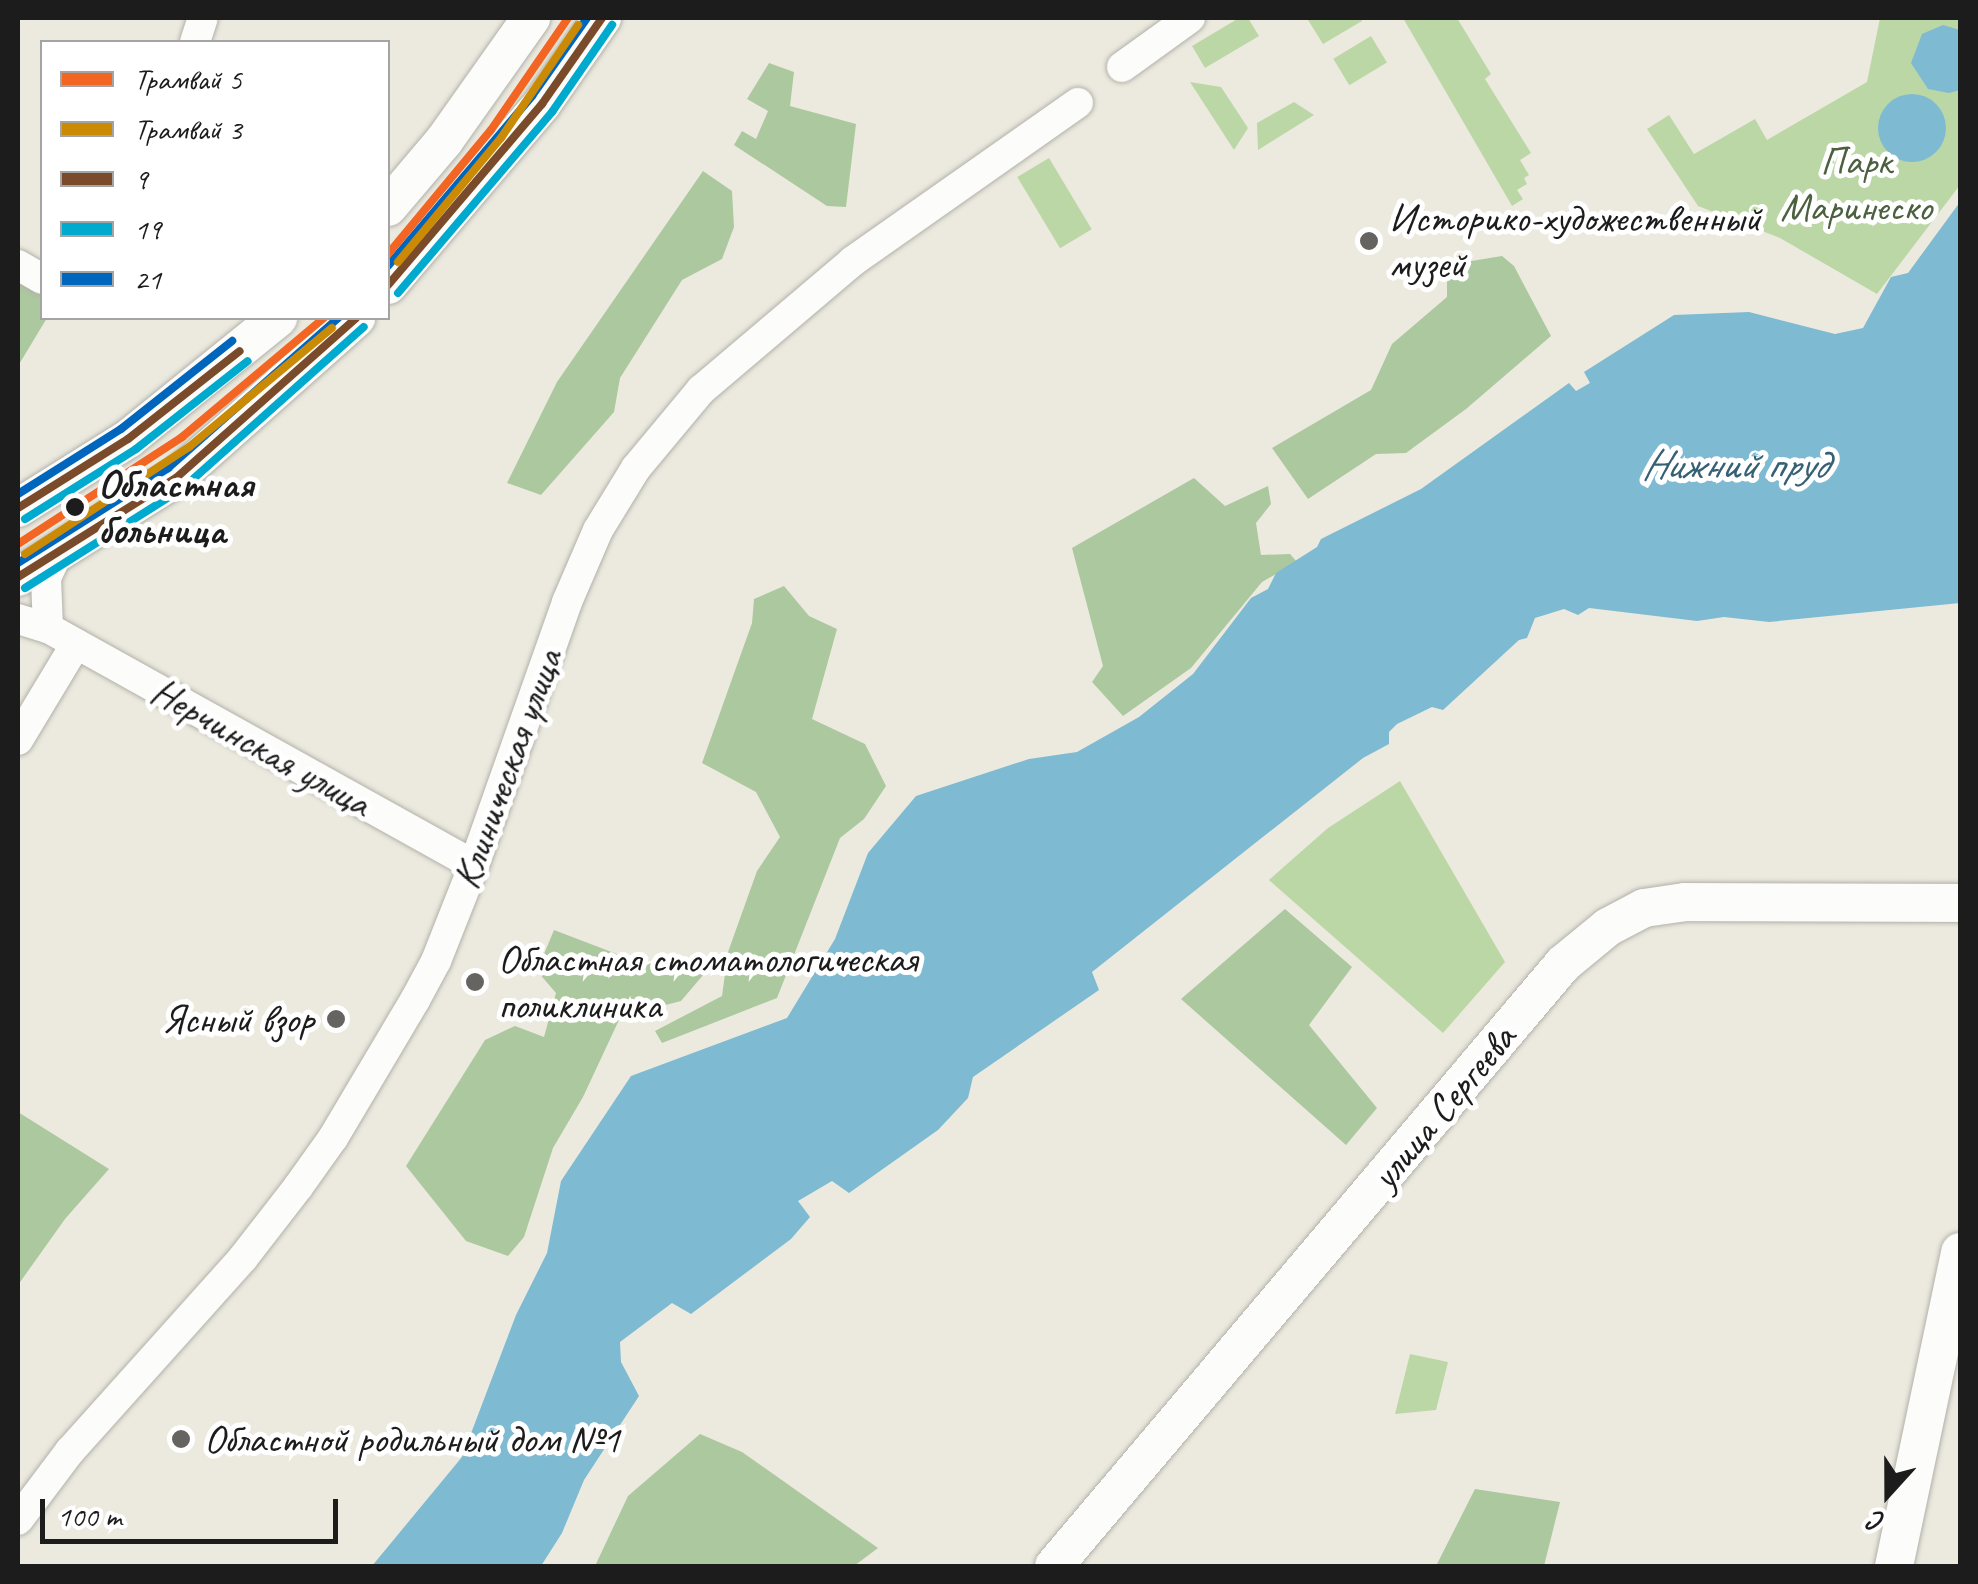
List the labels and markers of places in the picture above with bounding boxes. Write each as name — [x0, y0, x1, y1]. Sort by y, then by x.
place label: Историко-художественный музей — [1389, 194, 1761, 288]
marker: Историко-художественный музей — [1358, 230, 1380, 252]
place label: Областная больница — [98, 460, 253, 554]
marker: Областная больница — [62, 494, 88, 520]
place label: Областная стоматологическая поликлиника — [498, 935, 912, 1029]
marker: Областная стоматологическая поликлиника — [462, 969, 488, 995]
place label: Ясный взор — [161, 995, 314, 1043]
marker: Ясный взор — [323, 1006, 349, 1032]
place label: Областной родильный дом №1 — [204, 1415, 620, 1463]
marker: Областной родильный дом №1 — [168, 1426, 194, 1452]

